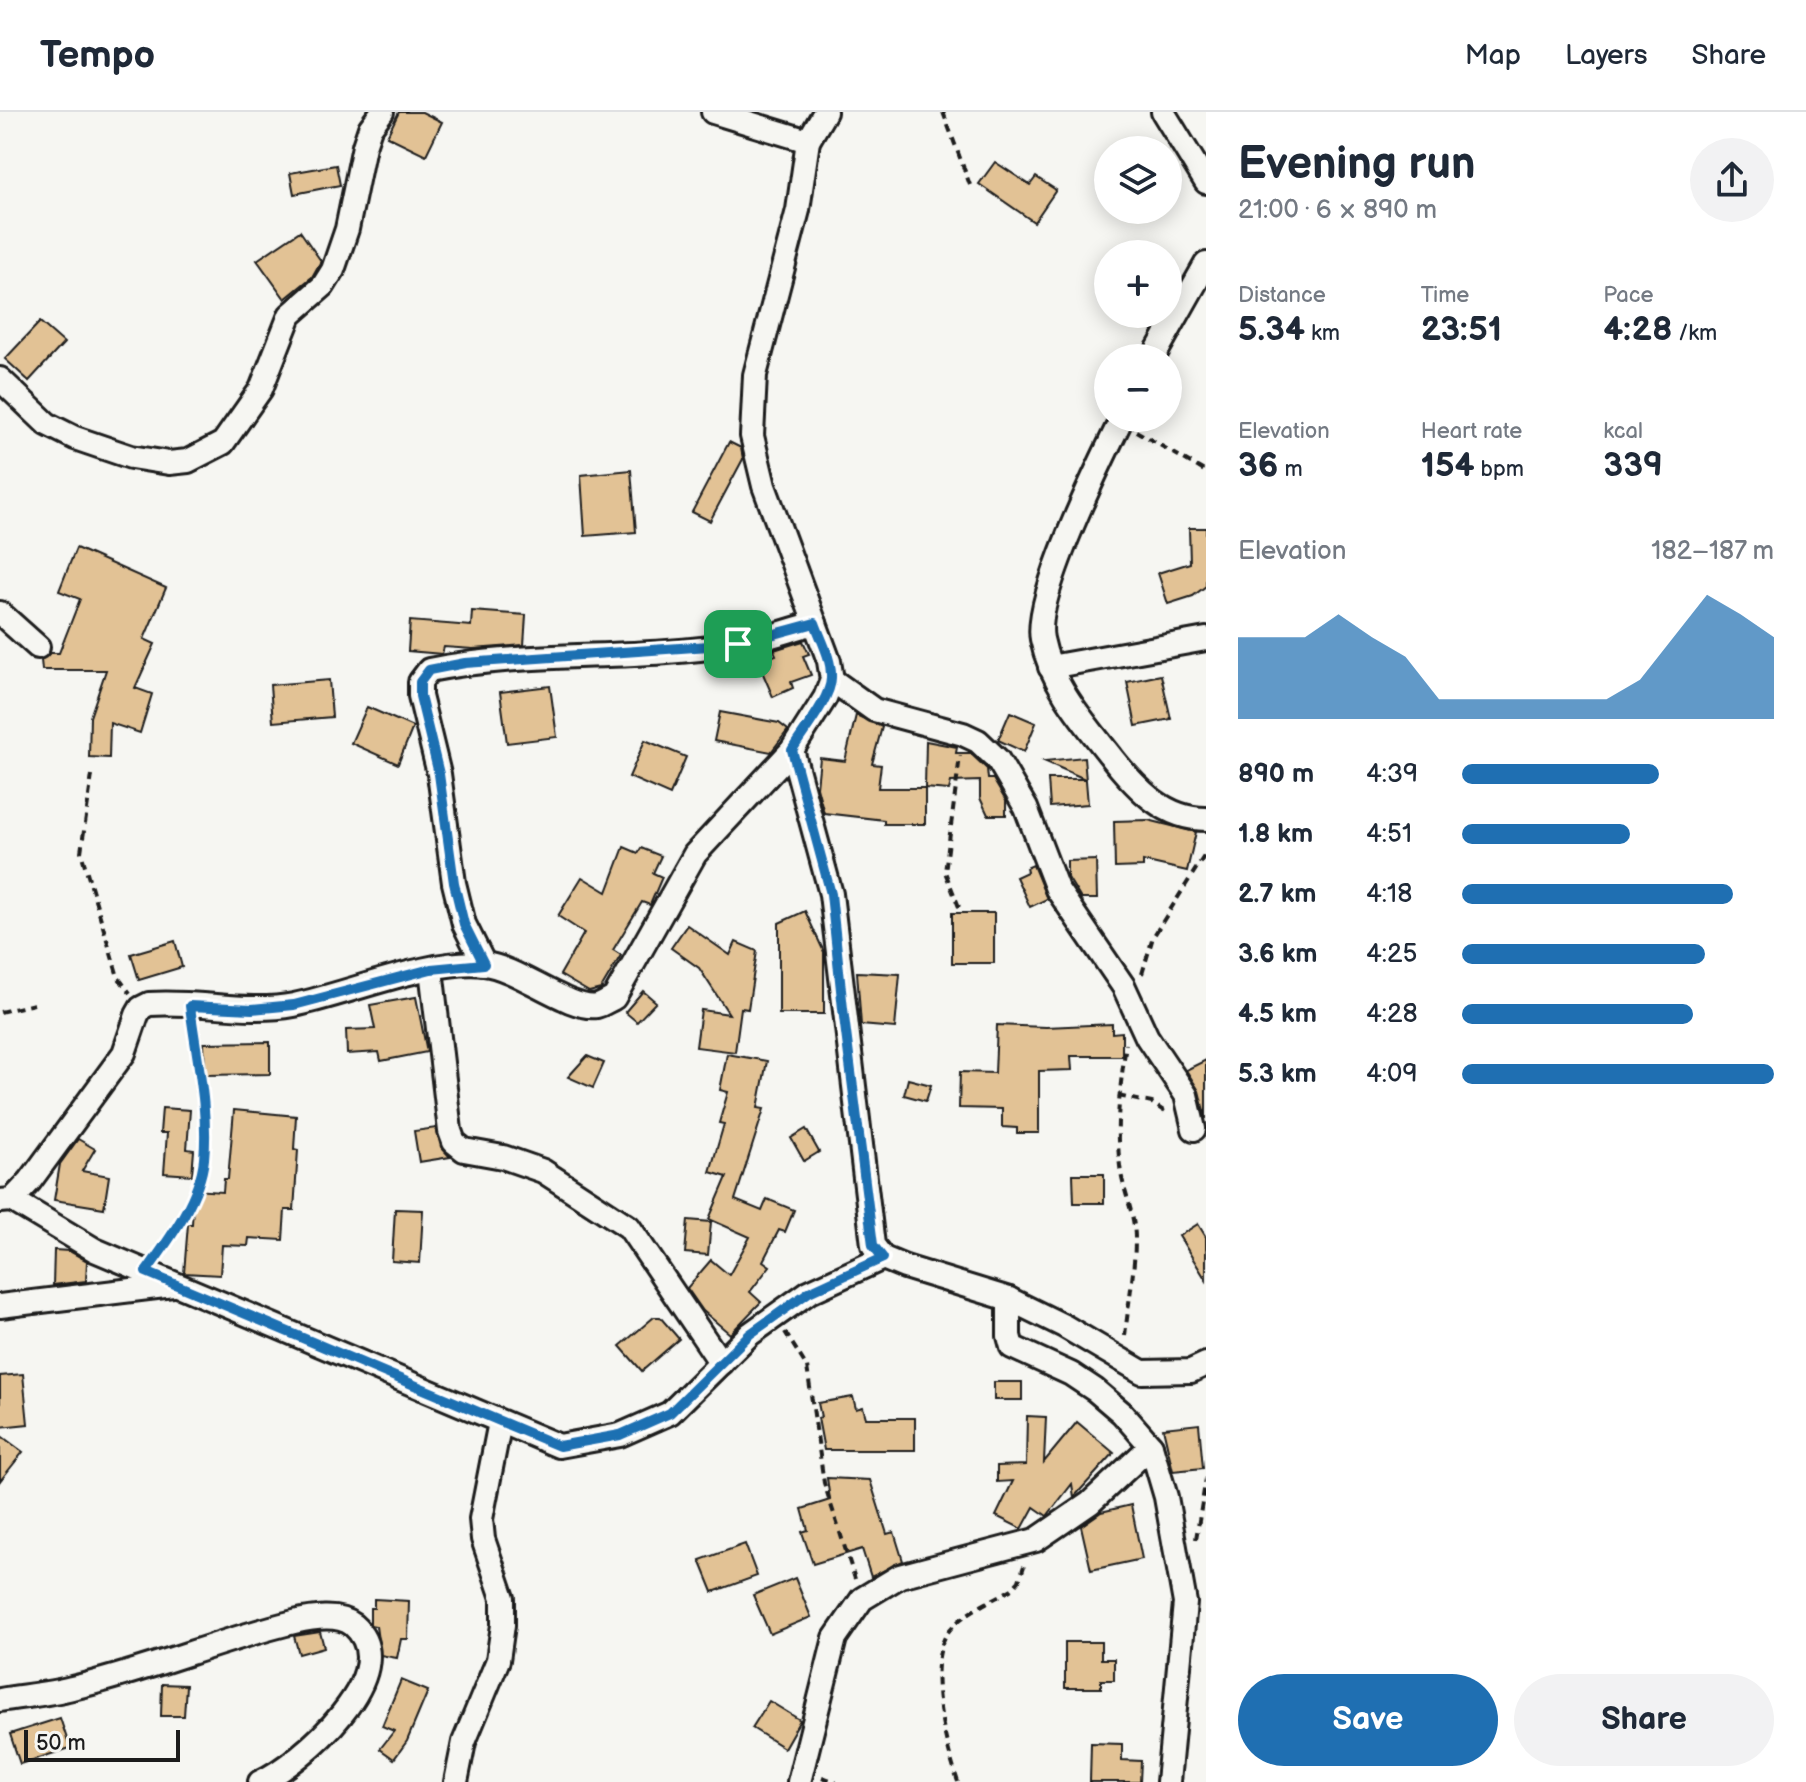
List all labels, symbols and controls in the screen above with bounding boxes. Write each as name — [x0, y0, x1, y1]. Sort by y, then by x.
text: Tempo — [40, 33, 155, 78]
text: Map — [1465, 39, 1521, 72]
text: Layers — [1565, 39, 1648, 72]
text: Share — [1692, 39, 1766, 72]
map controls — [1094, 136, 1182, 432]
button: layers — [1094, 136, 1182, 224]
text: Evening run — [1238, 138, 1475, 191]
button: share — [1690, 138, 1774, 222]
text: 21:00 · 6 × 890 m — [1238, 195, 1437, 226]
button: + — [1094, 240, 1182, 328]
text: Distance — [1238, 282, 1326, 309]
text: Time — [1421, 282, 1469, 309]
text: Pace — [1603, 282, 1654, 309]
text: 5.34 — [1238, 309, 1305, 350]
text: 23:51 — [1421, 309, 1502, 350]
text: 4:28 — [1603, 309, 1672, 350]
text: km — [1305, 320, 1340, 347]
text: /km — [1672, 320, 1717, 347]
button: − — [1094, 344, 1182, 432]
text: Elevation — [1238, 418, 1330, 445]
text: Heart rate — [1421, 418, 1522, 445]
text: kcal — [1603, 418, 1643, 445]
text: 36 — [1238, 445, 1278, 486]
text: 154 — [1421, 445, 1475, 486]
text: 339 — [1603, 445, 1663, 486]
text: m — [1278, 456, 1303, 483]
text: bpm — [1475, 456, 1524, 483]
text: Elevation — [1238, 536, 1346, 567]
text: 182–187 m — [1651, 536, 1774, 567]
pin — [704, 610, 772, 678]
icon: arrive — [716, 622, 760, 666]
text: 890 m — [1238, 759, 1314, 790]
text: 4:39 — [1366, 759, 1418, 790]
text: 1.8 km — [1238, 819, 1313, 850]
text: 4:51 — [1366, 819, 1412, 850]
text: 2.7 km — [1238, 879, 1316, 910]
text: 4:18 — [1366, 879, 1412, 910]
text: 3.6 km — [1238, 939, 1317, 970]
text: 4:25 — [1366, 939, 1417, 970]
text: 4.5 km — [1238, 999, 1317, 1030]
text: 4:28 — [1366, 999, 1418, 1030]
text: 5.3 km — [1238, 1059, 1317, 1090]
text: 4:09 — [1366, 1059, 1417, 1090]
button: Save — [1238, 1674, 1498, 1766]
button: Share — [1514, 1674, 1774, 1766]
scale bar — [24, 1726, 180, 1762]
text: 50 m — [36, 1730, 86, 1757]

